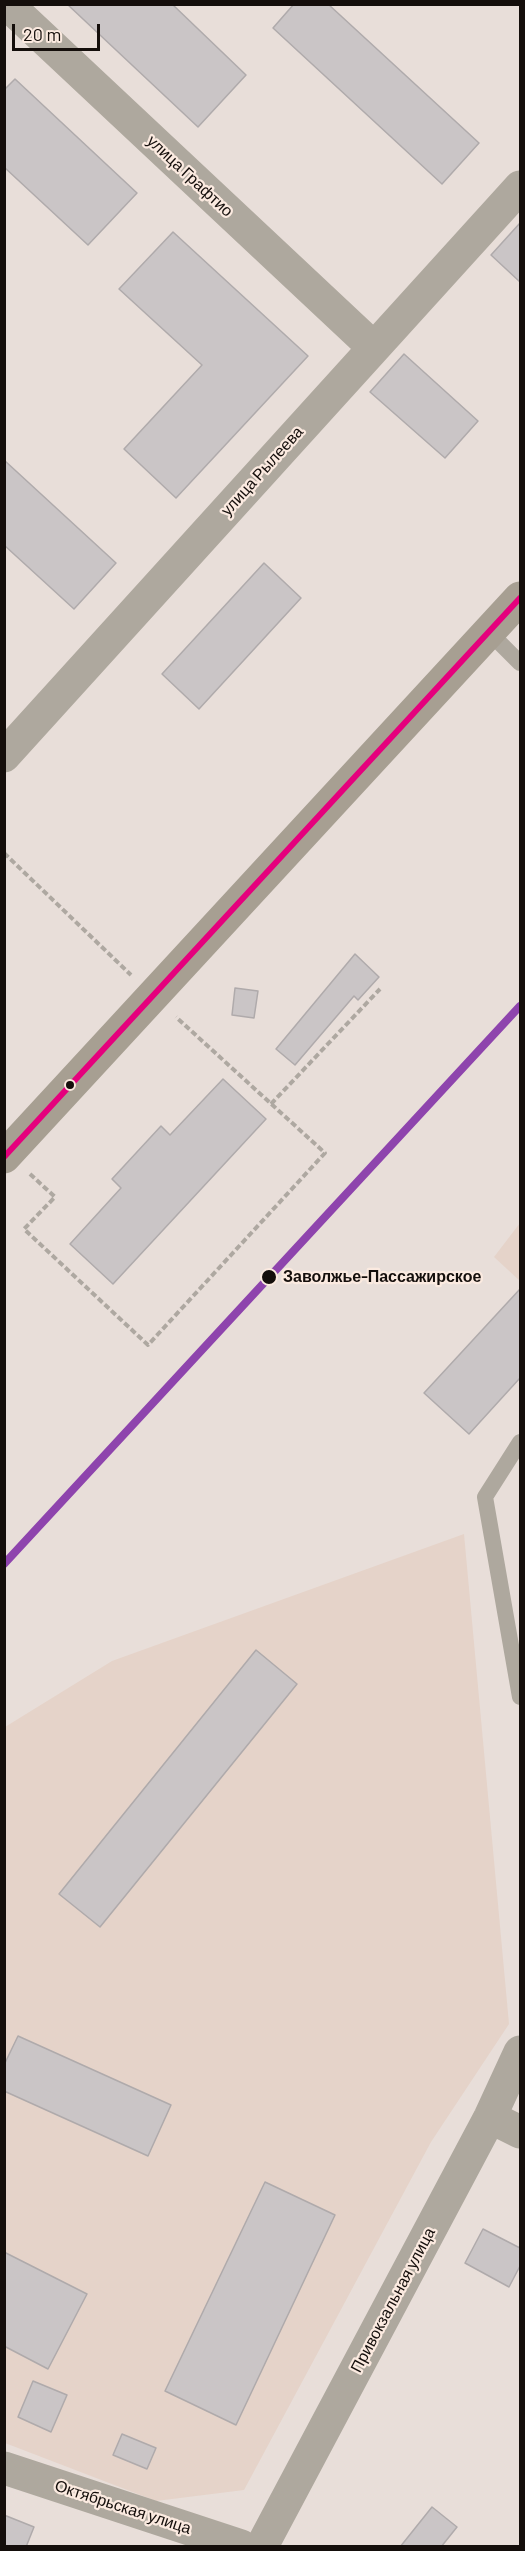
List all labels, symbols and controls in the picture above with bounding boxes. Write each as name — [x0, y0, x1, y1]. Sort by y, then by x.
scale bar — [15, 12, 104, 50]
text: 20 m — [23, 23, 61, 45]
street label: улица Графтио — [143, 131, 237, 221]
street label: улица Рылеева — [217, 422, 307, 520]
unlabelled marker — [64, 1079, 76, 1091]
place label: Заволжье-Пассажирское — [283, 1267, 481, 1287]
marker: Заволжье-Пассажирское — [260, 1268, 278, 1286]
street label: Привокзальная улица — [347, 2224, 439, 2376]
street label: Октябрьская улица — [52, 2476, 194, 2538]

